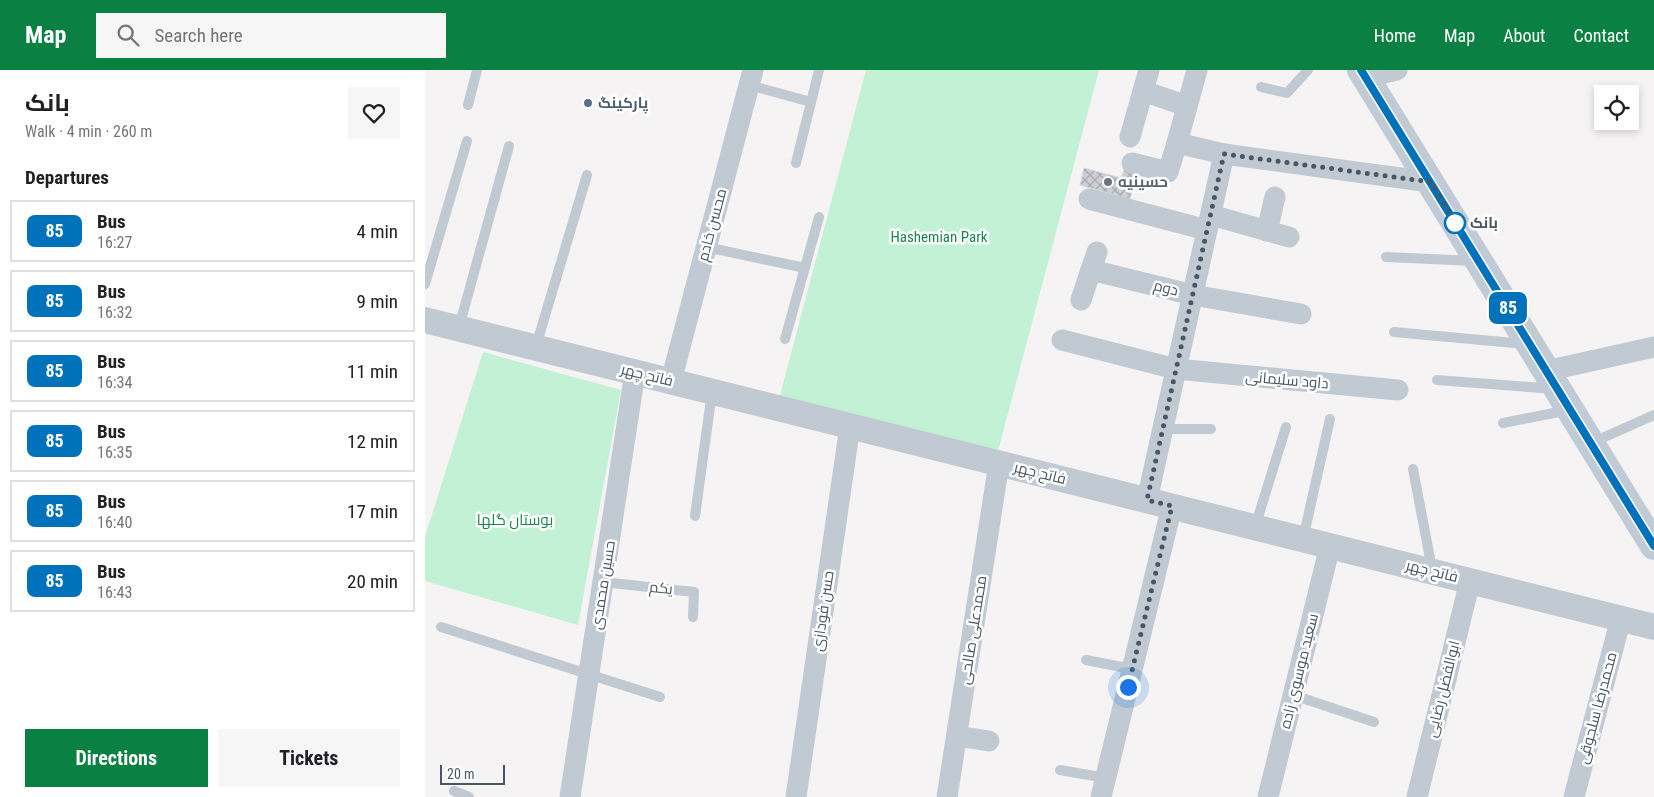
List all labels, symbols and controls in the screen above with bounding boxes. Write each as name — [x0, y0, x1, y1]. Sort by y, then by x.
search box — [96, 13, 446, 58]
text: Map — [25, 21, 66, 49]
icon: search — [114, 21, 142, 49]
text: Search here — [154, 24, 243, 47]
text: Home — [1374, 25, 1416, 46]
text: Map — [1444, 25, 1475, 46]
text: About — [1503, 25, 1545, 46]
text: Contact — [1573, 25, 1629, 46]
map controls — [1594, 85, 1639, 130]
button: locate — [1594, 85, 1639, 130]
button: heart — [348, 87, 400, 139]
text: بانک — [25, 89, 70, 117]
place label: پارکینگ — [598, 94, 649, 114]
marker: پارکینگ — [582, 97, 594, 109]
text: Walk · 4 min · 260 m — [25, 122, 152, 141]
text: Departures — [25, 166, 109, 189]
place label: حسینیه — [1118, 173, 1168, 191]
marker: حسینیه — [1102, 176, 1114, 188]
street label: محسن خادم — [694, 187, 731, 264]
text: Bus — [97, 210, 126, 233]
marker: بانک — [1444, 212, 1466, 234]
place label: بانک — [1470, 214, 1498, 232]
text: 85 — [45, 220, 64, 241]
text: 4 min — [356, 220, 398, 243]
park label: Hashemian Park — [891, 228, 988, 246]
text: 16:27 — [97, 233, 132, 252]
street label: دوم — [1152, 276, 1180, 301]
text: Bus — [97, 280, 126, 303]
text: 85 — [45, 290, 64, 311]
text: 9 min — [356, 290, 398, 313]
line badge: 85 — [1485, 292, 1531, 324]
text: 85 — [1499, 297, 1517, 318]
text: 16:32 — [97, 303, 132, 322]
text: Bus — [97, 350, 126, 373]
text: 85 — [45, 360, 64, 381]
text: 11 min — [347, 360, 398, 383]
street label: فاتح چهر — [618, 360, 675, 392]
street label: داود سلیمانی — [1245, 367, 1329, 394]
text: 16:34 — [97, 373, 132, 392]
text: Bus — [97, 420, 126, 443]
text: 85 — [45, 430, 64, 451]
text: 12 min — [347, 430, 398, 453]
text: 16:35 — [97, 443, 132, 462]
street label: فاتح چهر — [1011, 458, 1068, 490]
text: Bus — [97, 490, 126, 513]
text: 85 — [45, 500, 64, 521]
text: 17 min — [347, 500, 398, 523]
park label: بوستان گلها — [477, 511, 553, 530]
text: 16:40 — [97, 513, 132, 532]
street label: حسین محمدی — [587, 539, 620, 631]
street label: فاتح چهر — [1403, 556, 1460, 588]
text: Bus — [97, 560, 126, 583]
street label: حسن فودازی — [808, 569, 839, 653]
text: 85 — [45, 570, 64, 591]
text: 20 min — [347, 570, 398, 593]
street label: محمدعلی صالحی — [955, 574, 991, 686]
street label: یکم — [648, 578, 674, 599]
text: 16:43 — [97, 583, 132, 602]
street label: سعید موسوی زاده — [1276, 612, 1323, 731]
street label: ابوالفضل رضایی — [1422, 639, 1465, 740]
street label: محمدرضا سلجوقی — [1573, 650, 1622, 766]
your location — [1116, 675, 1141, 700]
button: Directions — [25, 729, 208, 787]
button: Tickets — [218, 729, 400, 787]
scale bar — [440, 762, 505, 785]
text: 20 m — [447, 766, 475, 782]

